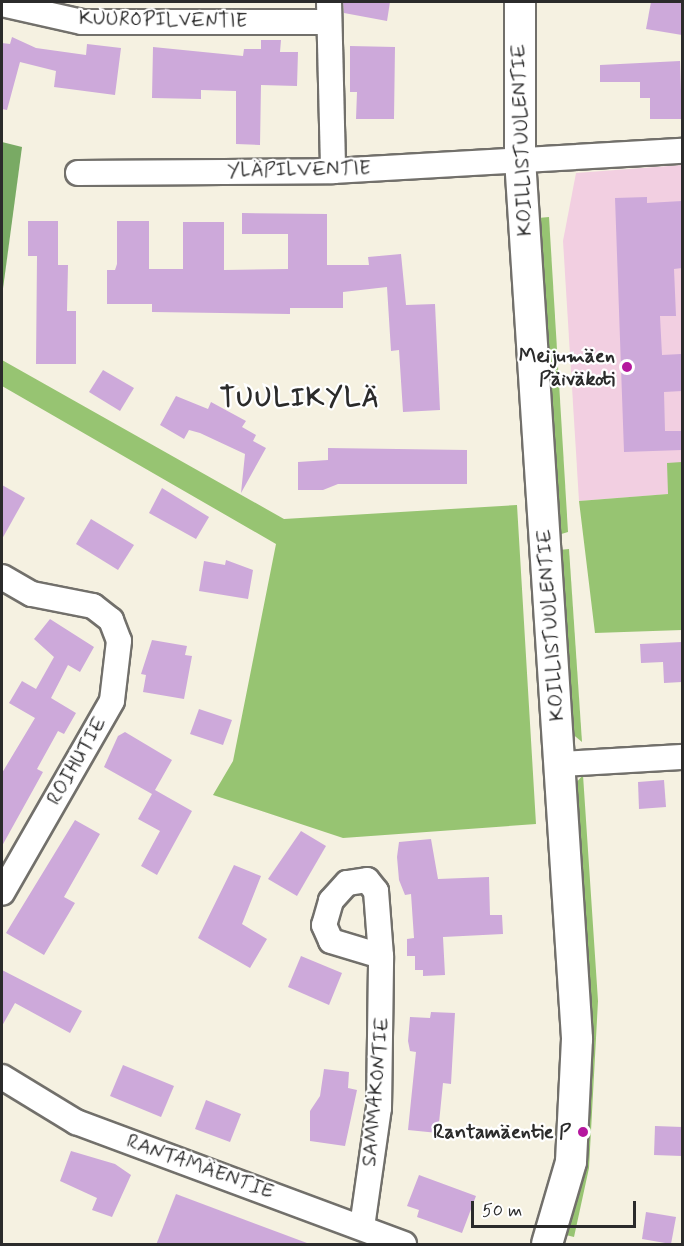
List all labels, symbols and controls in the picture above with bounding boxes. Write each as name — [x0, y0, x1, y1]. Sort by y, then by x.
street label: KUUROPILVENTIE — [79, 7, 247, 33]
street label: KOILLISTUULENTIE — [507, 43, 537, 237]
street label: YLÄPILVENTIE — [227, 157, 371, 183]
place label: Meijumäen Päiväkoti — [519, 344, 615, 391]
marker: Meijumäen Päiväkoti — [620, 360, 634, 374]
district label: TUULIKYLÄ — [227, 384, 373, 416]
street label: KOILLISTUULENTIE — [532, 528, 570, 722]
street label: ROIHUTIE — [42, 713, 112, 809]
street label: SAMMAKONTIE — [358, 1016, 394, 1168]
place label: Rantamäentie P — [433, 1120, 571, 1144]
marker: Rantamäentie P — [576, 1125, 590, 1139]
street label: RANTAMÄENTIE — [123, 1129, 277, 1205]
scale bar — [474, 1189, 639, 1227]
text: 50 m — [482, 1199, 522, 1223]

